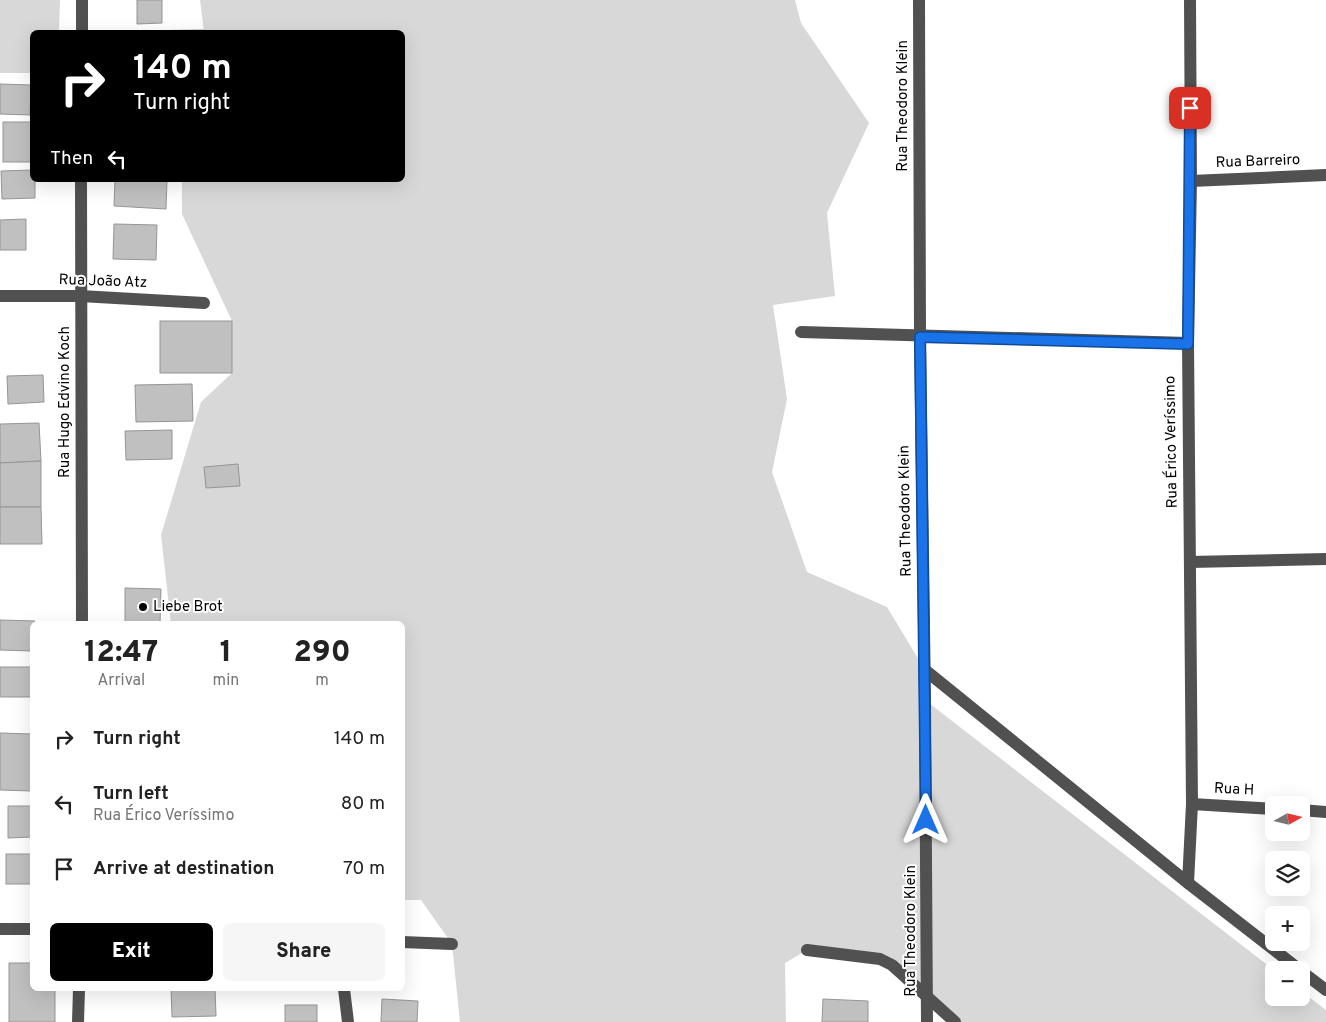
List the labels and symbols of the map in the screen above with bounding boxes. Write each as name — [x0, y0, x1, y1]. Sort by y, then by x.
street label: Rua Theodoro Klein — [894, 40, 913, 172]
pin — [1169, 87, 1211, 129]
street label: Rua Barreiro — [1215, 151, 1301, 173]
street label: Rua João Atz — [58, 271, 148, 293]
street label: Rua Hugo Edvino Koch — [56, 326, 75, 478]
street label: Rua Érico Veríssimo — [1160, 376, 1183, 508]
street label: Rua Theodoro Klein — [895, 445, 917, 577]
place label: Liebe Brot — [153, 598, 223, 617]
marker: Liebe Brot — [137, 601, 149, 613]
street label: Rua H — [1213, 779, 1255, 801]
position arrow — [899, 793, 951, 845]
north arrow — [1265, 796, 1310, 841]
street label: Rua Theodoro Klein — [902, 865, 921, 997]

